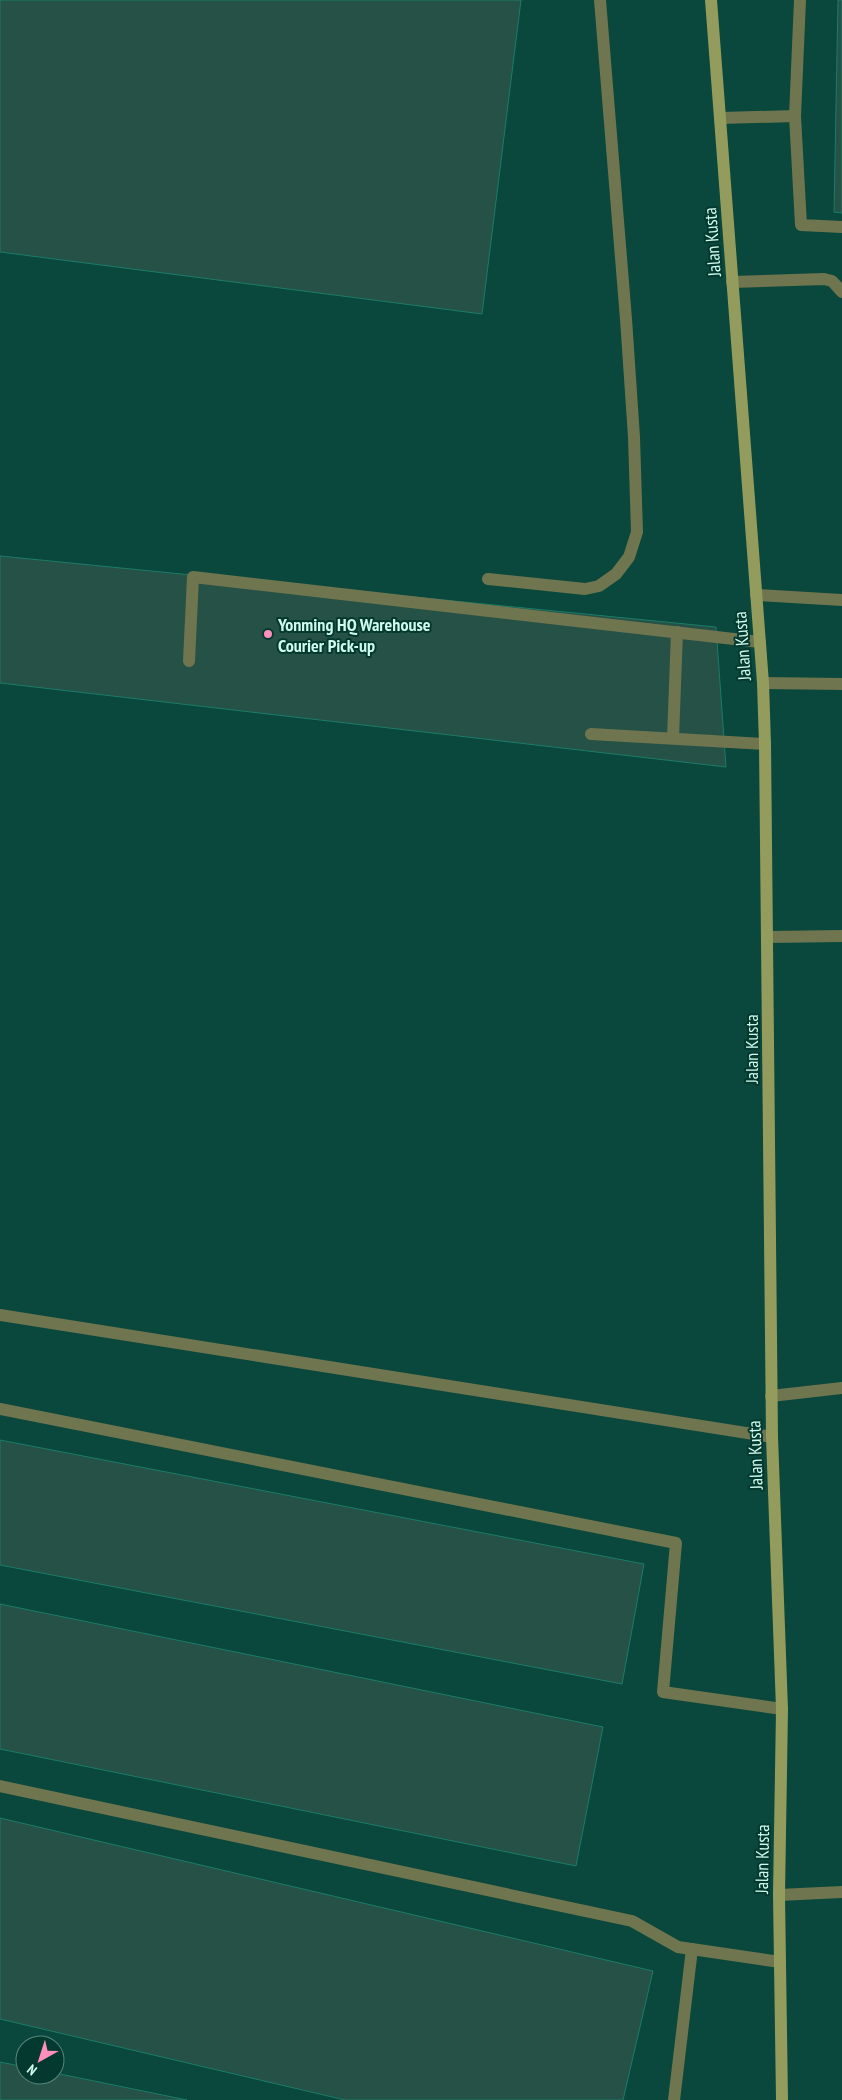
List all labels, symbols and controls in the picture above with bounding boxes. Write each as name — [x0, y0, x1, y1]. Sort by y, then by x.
street label: Jalan Kusta — [698, 207, 726, 278]
street label: Jalan Kusta — [728, 611, 756, 682]
place label: Yonming HQ Warehouse Courier Pick-up — [277, 613, 431, 657]
marker: Yonming HQ Warehouse Courier Pick-up — [262, 628, 274, 640]
street label: Jalan Kusta — [740, 1014, 763, 1085]
street label: Jalan Kusta — [742, 1420, 768, 1491]
street label: Jalan Kusta — [750, 1824, 774, 1895]
north arrow — [15, 2035, 65, 2085]
text: N — [23, 2061, 40, 2079]

